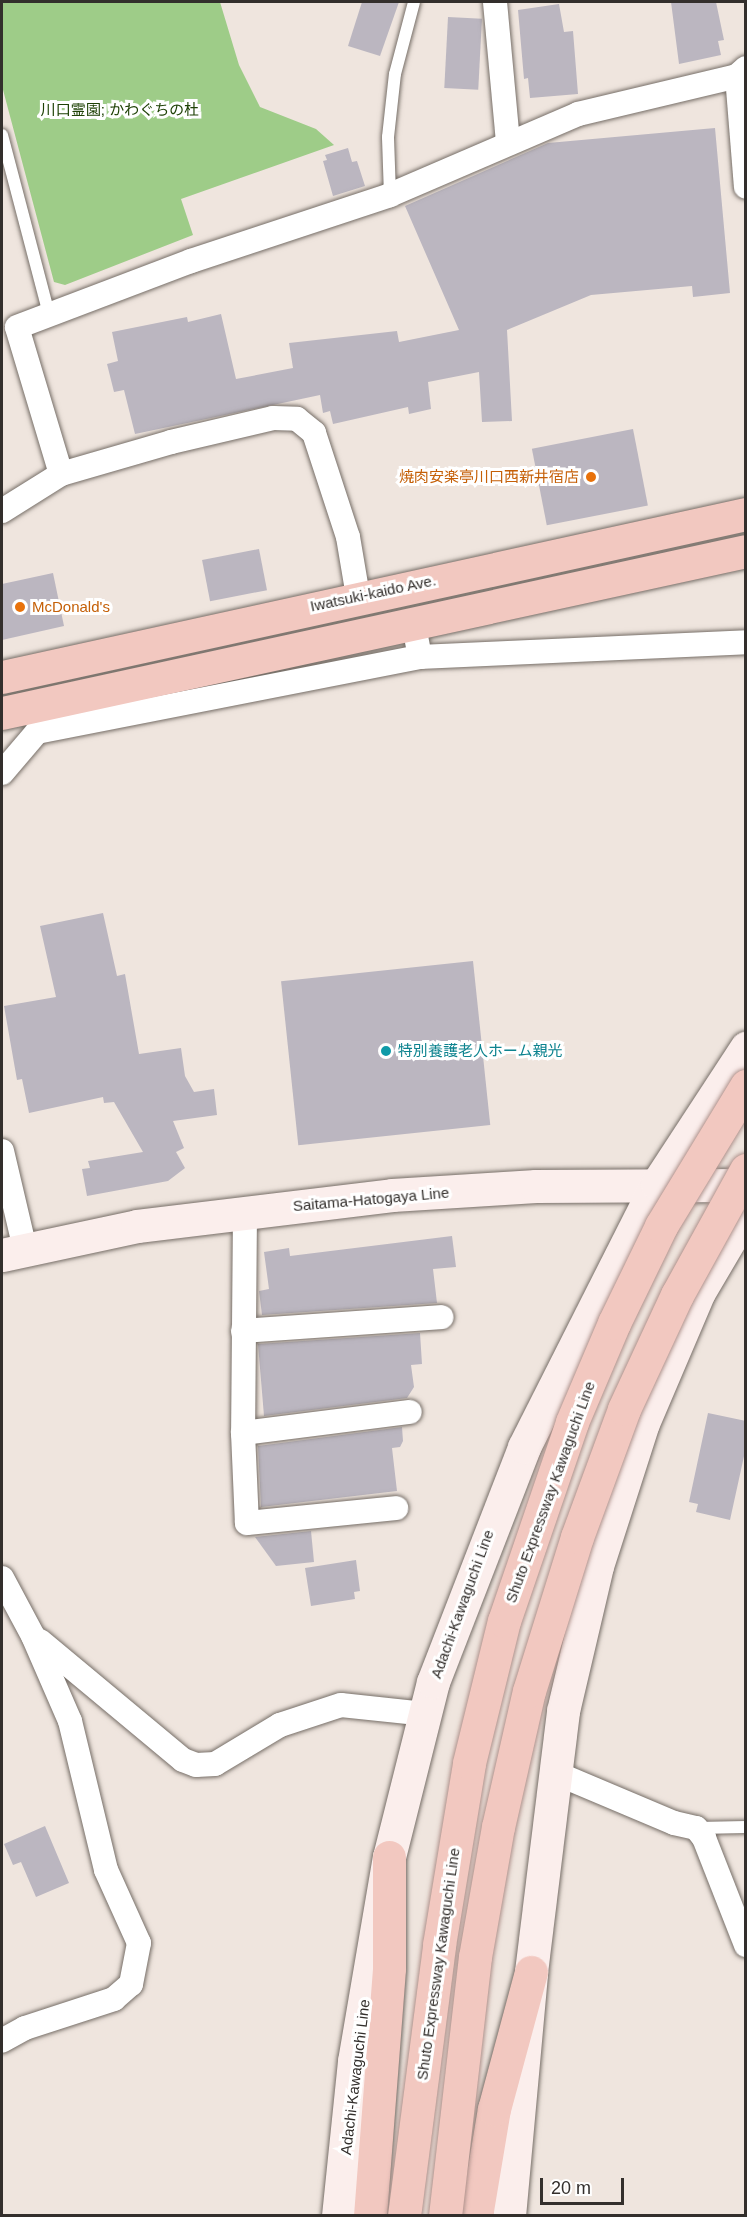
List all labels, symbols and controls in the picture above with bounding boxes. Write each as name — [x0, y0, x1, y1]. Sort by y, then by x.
park label: 川口霊園; かわぐちの杜 — [41, 101, 199, 119]
place label: 焼肉安楽亭川口西新井宿店 — [399, 468, 579, 486]
marker: 焼肉安楽亭川口西新井宿店 — [584, 470, 598, 484]
street label: Iwatsuki-kaido Ave. — [308, 571, 438, 615]
place label: McDonald's — [32, 598, 110, 616]
marker: McDonald's — [13, 600, 27, 614]
place label: 特別養護老人ホーム親光 — [398, 1042, 563, 1060]
marker: 特別養護老人ホーム親光 — [379, 1044, 393, 1058]
street label: Saitama-Hatogaya Line — [292, 1183, 450, 1215]
street label: Shuto Expressway Kawaguchi Line — [501, 1379, 599, 1605]
street label: Adachi-Kawaguchi Line — [427, 1527, 497, 1681]
street label: Shuto Expressway Kawaguchi Line — [413, 1847, 463, 2081]
street label: Adachi-Kawaguchi Line — [337, 1998, 373, 2156]
scale bar — [543, 2166, 627, 2204]
text: 20 m — [551, 2178, 591, 2198]

